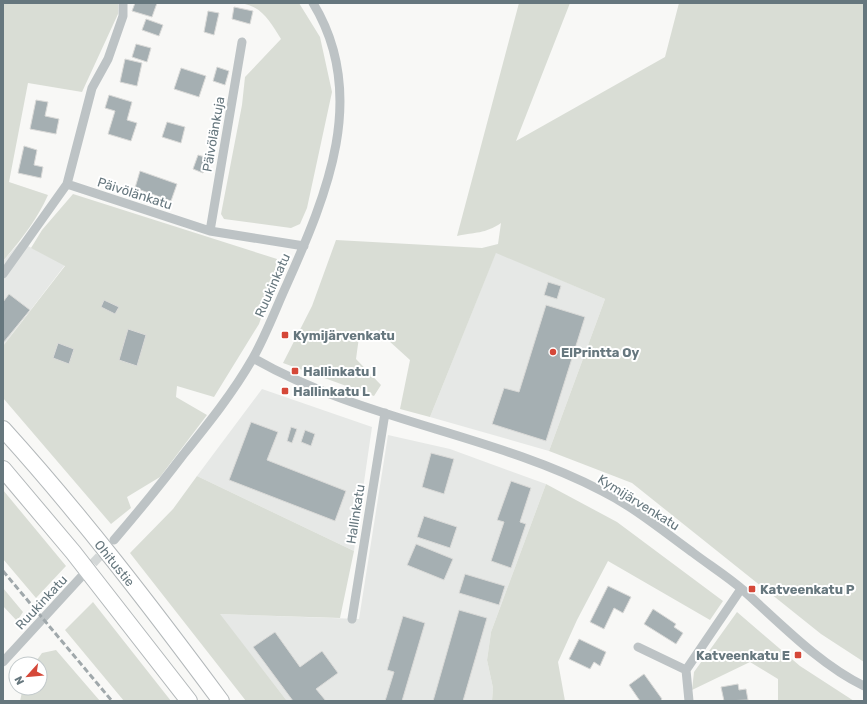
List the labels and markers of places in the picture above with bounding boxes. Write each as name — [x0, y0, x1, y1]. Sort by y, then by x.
place label: Kymijärvenkatu — [293, 328, 395, 343]
marker: Kymijärvenkatu — [280, 330, 290, 340]
place label: ElPrintta Oy — [561, 345, 640, 360]
marker: ElPrintta Oy — [548, 347, 558, 357]
place label: Hallinkatu I — [303, 364, 376, 379]
marker: Hallinkatu I — [290, 366, 300, 376]
place label: Hallinkatu L — [293, 384, 370, 399]
marker: Hallinkatu L — [280, 386, 290, 396]
place label: Katveenkatu P — [760, 582, 855, 597]
marker: Katveenkatu P — [747, 584, 757, 594]
place label: Katveenkatu E — [696, 648, 790, 663]
marker: Katveenkatu E — [793, 650, 803, 660]

